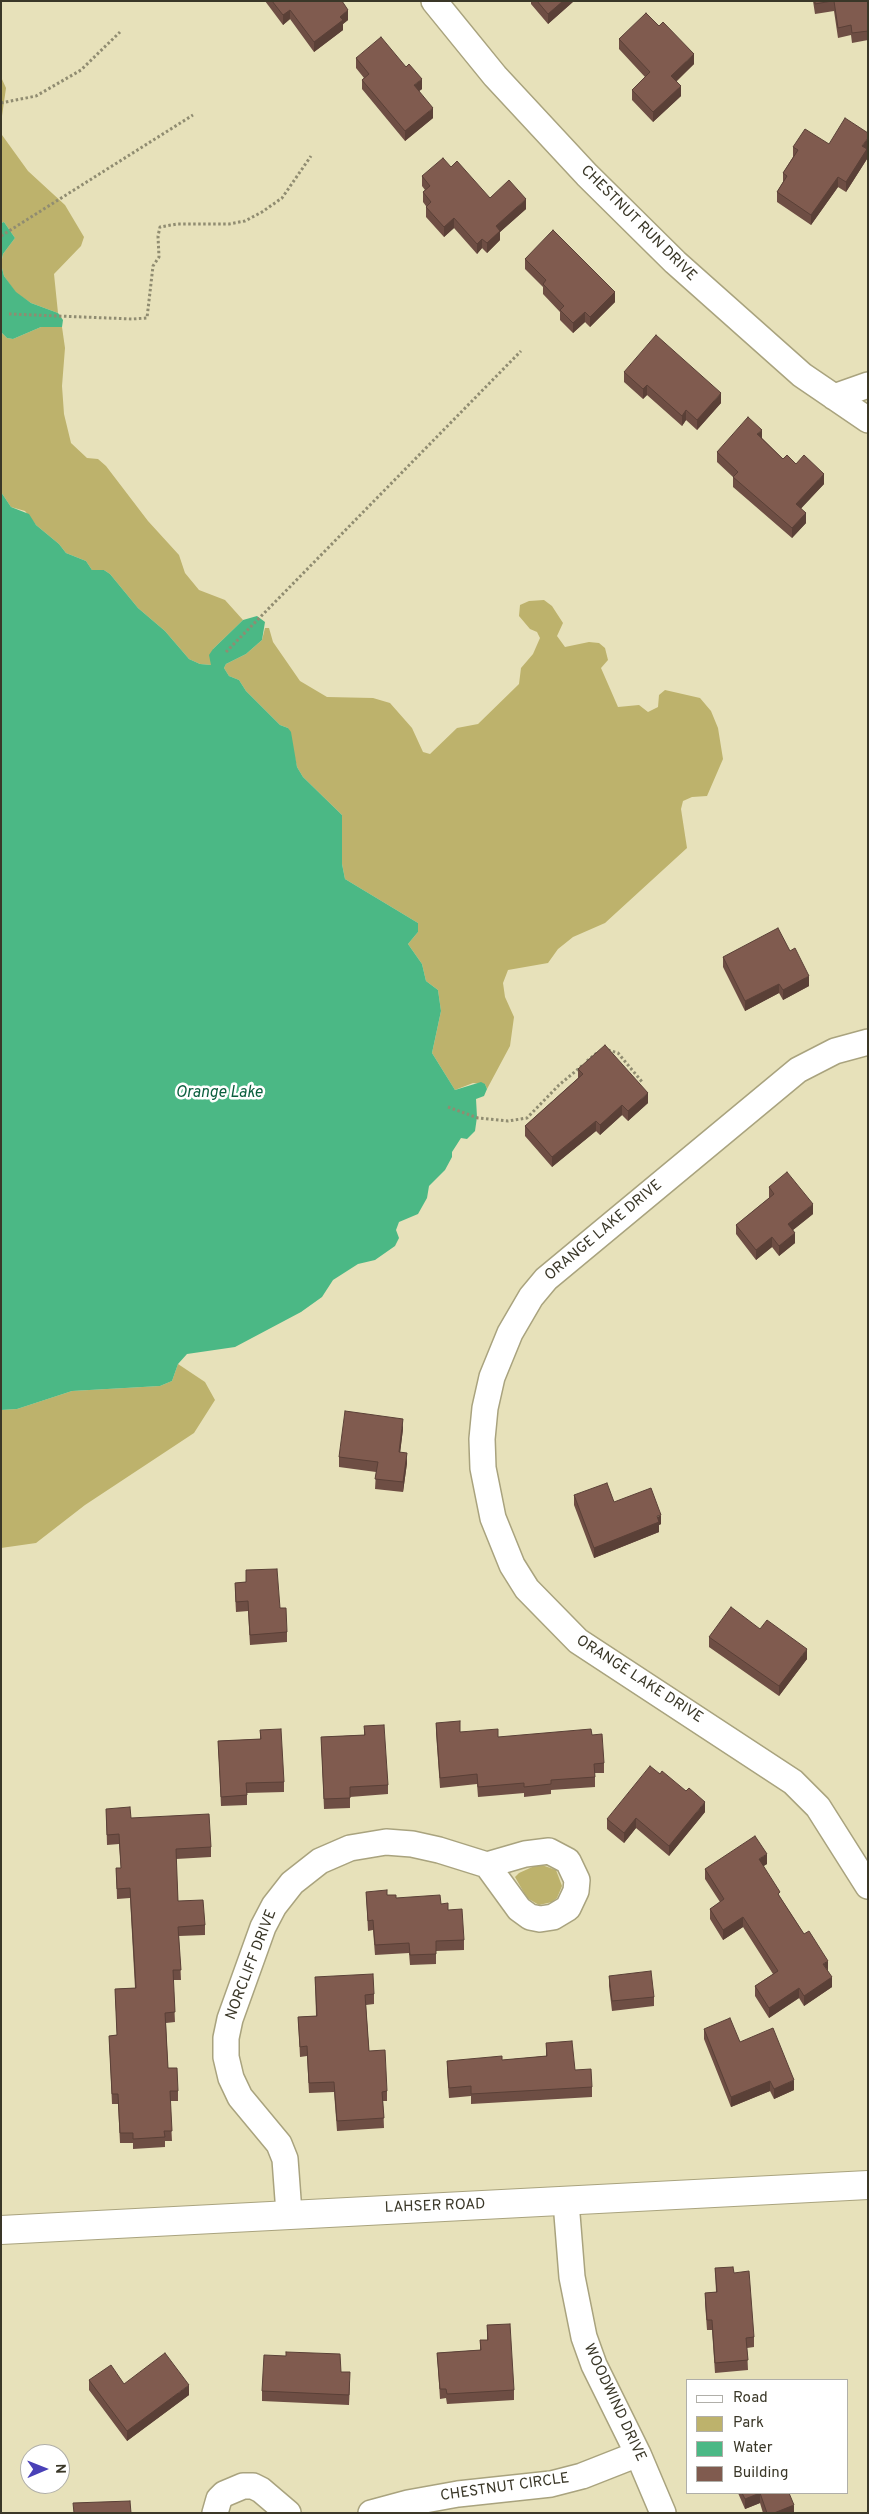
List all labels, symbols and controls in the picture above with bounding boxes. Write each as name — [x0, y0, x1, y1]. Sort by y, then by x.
street label: CHESTNUT RUN DRIVE — [576, 162, 700, 286]
water label: Orange Lake — [175, 1084, 263, 1104]
street label: ORANGE LAKE DRIVE — [542, 1177, 666, 1285]
street label: ORANGE LAKE DRIVE — [572, 1632, 706, 1728]
street label: NORCLIFF DRIVE — [223, 1907, 281, 2023]
street label: LAHSER ROAD — [384, 2196, 486, 2218]
street label: WOODWIND DRIVE — [579, 2341, 649, 2465]
legend — [686, 2379, 849, 2494]
text: Road — [733, 2389, 768, 2408]
text: Park — [733, 2414, 764, 2433]
text: Water — [733, 2439, 772, 2458]
north arrow — [20, 2444, 70, 2494]
text: N — [51, 2464, 68, 2474]
text: Building — [733, 2464, 788, 2483]
street label: CHESTNUT CIRCLE — [439, 2470, 571, 2506]

